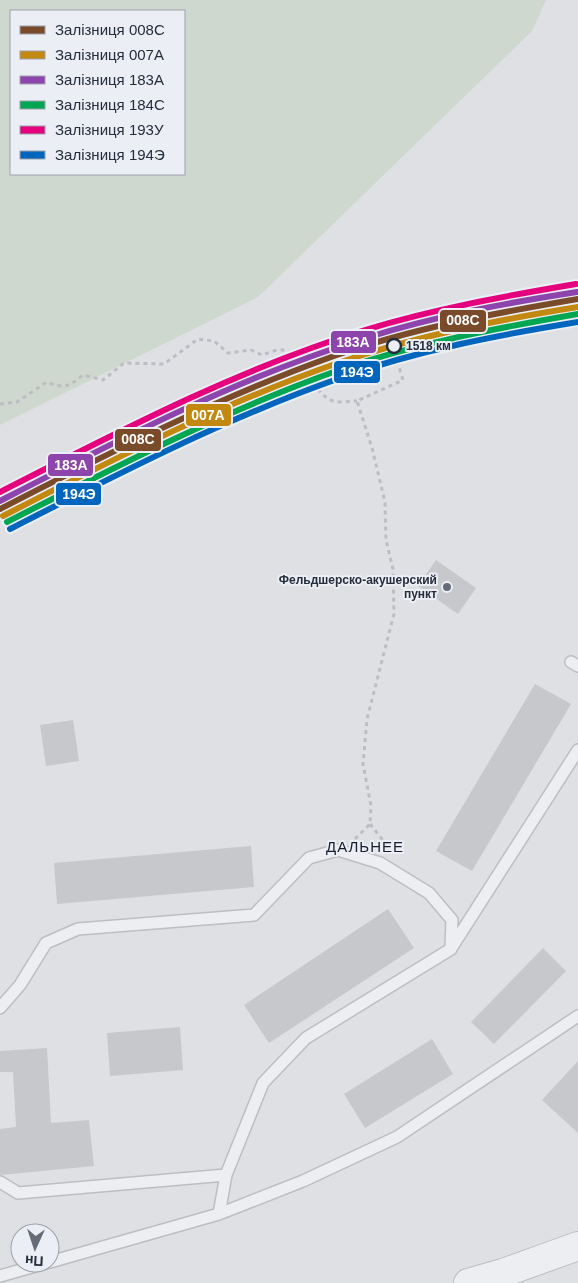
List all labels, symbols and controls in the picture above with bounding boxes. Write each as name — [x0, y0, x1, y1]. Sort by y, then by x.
legend — [10, 10, 185, 175]
text: Залізниця 008С — [55, 21, 165, 38]
text: Залізниця 007А — [55, 46, 164, 63]
text: Залізниця 183А — [55, 71, 164, 88]
text: Залізниця 184С — [55, 96, 165, 113]
text: Залізниця 193У — [55, 121, 164, 138]
text: Залізниця 194Э — [55, 146, 165, 163]
line badge: 008С — [439, 309, 487, 333]
text: 008С — [446, 312, 480, 328]
line badge: 183А — [330, 330, 377, 354]
text: 183А — [336, 334, 370, 350]
marker: 1518 км — [386, 338, 402, 354]
place label: 1518 км — [406, 339, 451, 353]
line badge: 194Э — [333, 360, 381, 384]
text: 194Э — [340, 364, 374, 380]
line badge: 007А — [185, 403, 232, 427]
text: 007А — [191, 407, 225, 423]
line badge: 008С — [114, 428, 162, 452]
text: 008С — [121, 431, 155, 447]
line badge: 183А — [47, 453, 94, 477]
text: 183А — [54, 457, 88, 473]
line badge: 194Э — [55, 482, 102, 506]
text: 194Э — [62, 486, 96, 502]
place label: Фельдшерско-акушерский пункт — [279, 573, 437, 601]
marker: Фельдшерско-акушерский пункт — [441, 581, 453, 593]
district label: ДАЛЬНЕЕ — [326, 838, 404, 855]
north arrow — [10, 1223, 60, 1273]
text: Пн — [25, 1253, 44, 1269]

